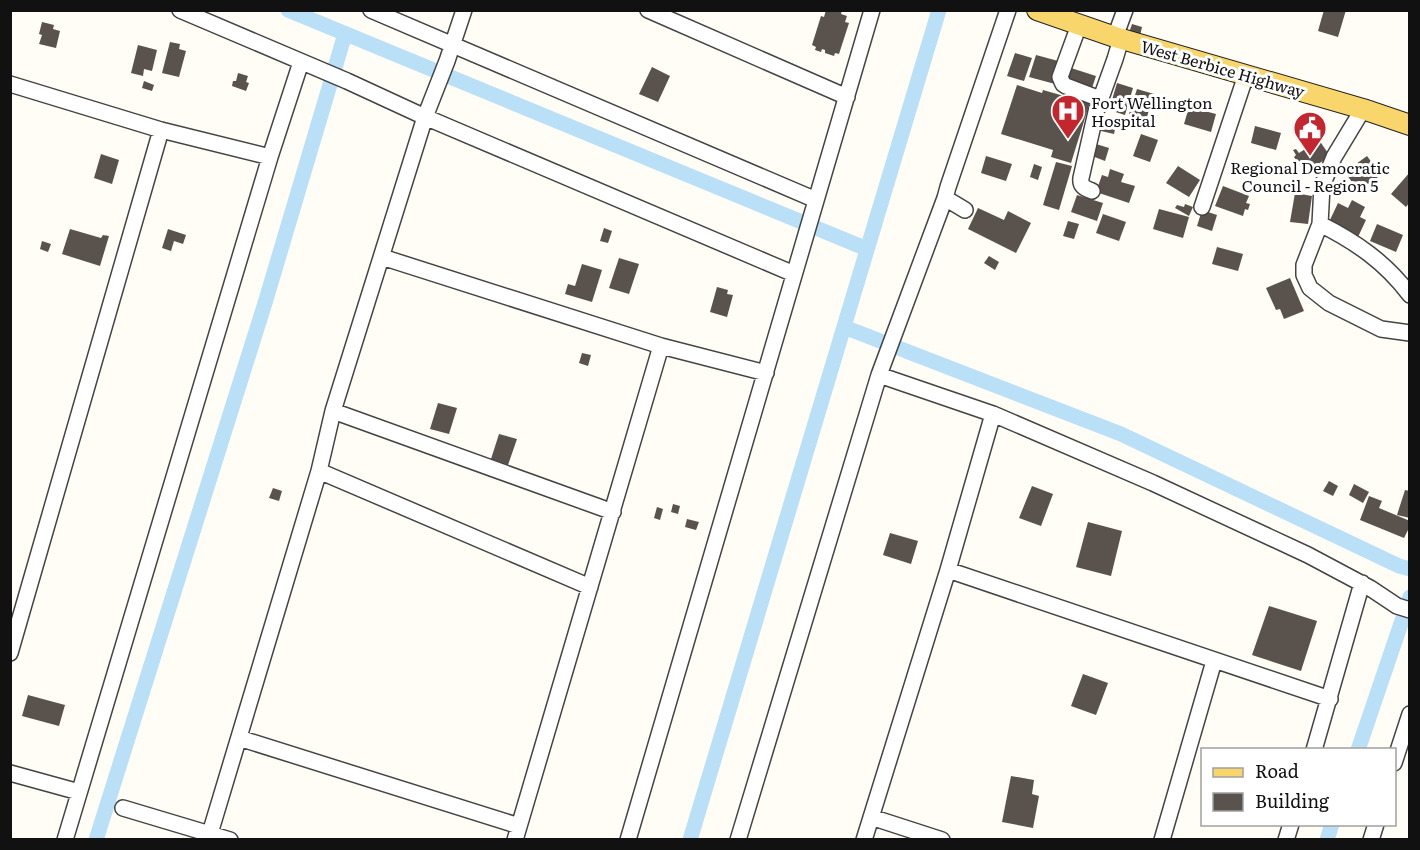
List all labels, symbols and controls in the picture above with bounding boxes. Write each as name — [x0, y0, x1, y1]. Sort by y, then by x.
street label: West Berbice Highway — [1138, 33, 1308, 103]
place label: Fort Wellington Hospital — [1091, 90, 1213, 132]
hospital icon: Fort Wellington Hospital — [1050, 93, 1086, 140]
public building icon: Regional Democratic Council - Region 5 — [1292, 110, 1328, 157]
place label: Regional Democratic Council - Region 5 — [1230, 155, 1390, 197]
legend — [1201, 748, 1396, 826]
text: Road — [1255, 757, 1299, 784]
text: Building — [1255, 787, 1330, 814]

